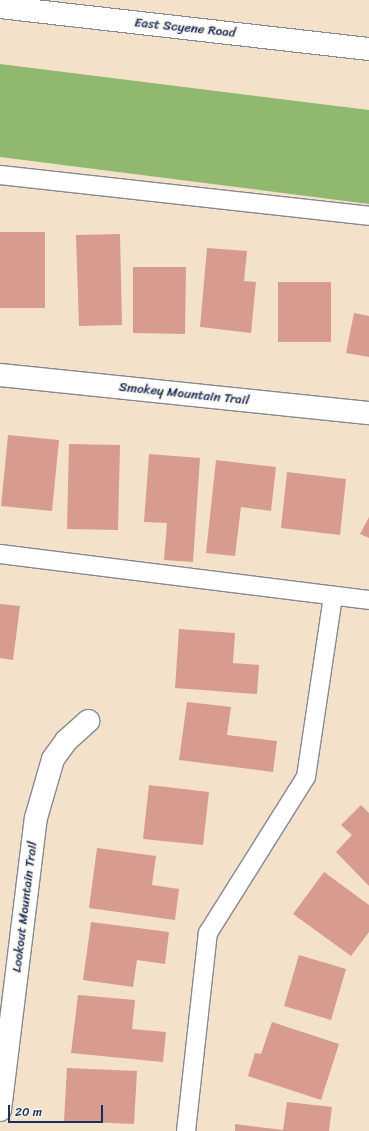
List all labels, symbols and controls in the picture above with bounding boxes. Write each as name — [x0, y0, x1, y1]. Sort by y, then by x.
street label: East Scyene Road — [134, 15, 236, 41]
street label: Smokey Mountain Trail — [118, 379, 250, 409]
street label: Lookout Mountain Trail — [9, 841, 41, 973]
scale bar — [10, 1097, 105, 1123]
text: 20 m — [15, 1101, 42, 1123]

